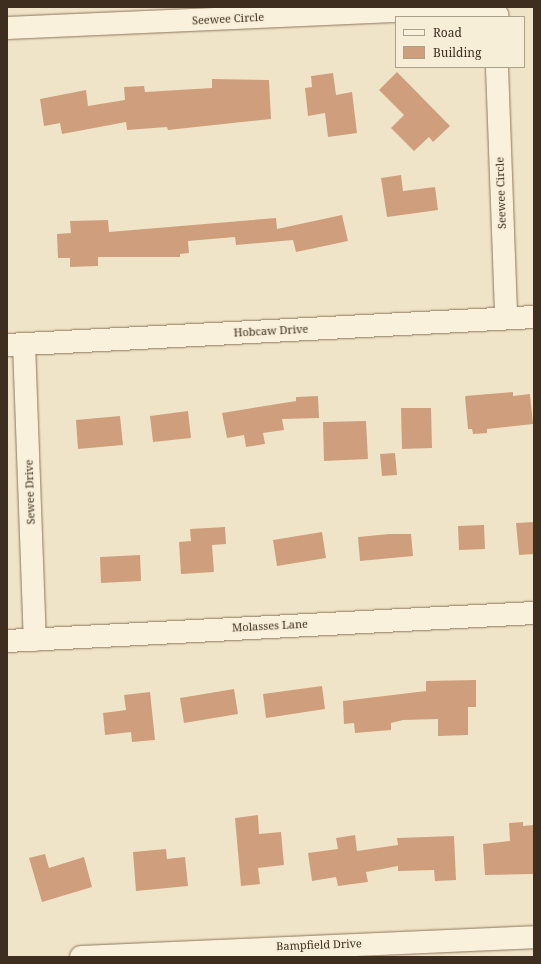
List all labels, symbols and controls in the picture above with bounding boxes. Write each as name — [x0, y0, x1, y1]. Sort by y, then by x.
street label: Seewee Circle — [192, 11, 264, 27]
legend — [395, 16, 525, 68]
text: Road — [433, 24, 462, 41]
text: Building — [433, 44, 481, 61]
street label: Seewee Circle — [493, 157, 509, 229]
street label: Hobcaw Drive — [233, 322, 309, 340]
street label: Sewee Drive — [22, 459, 38, 525]
street label: Molasses Lane — [232, 617, 308, 635]
street label: Bampfield Drive — [276, 937, 362, 953]

